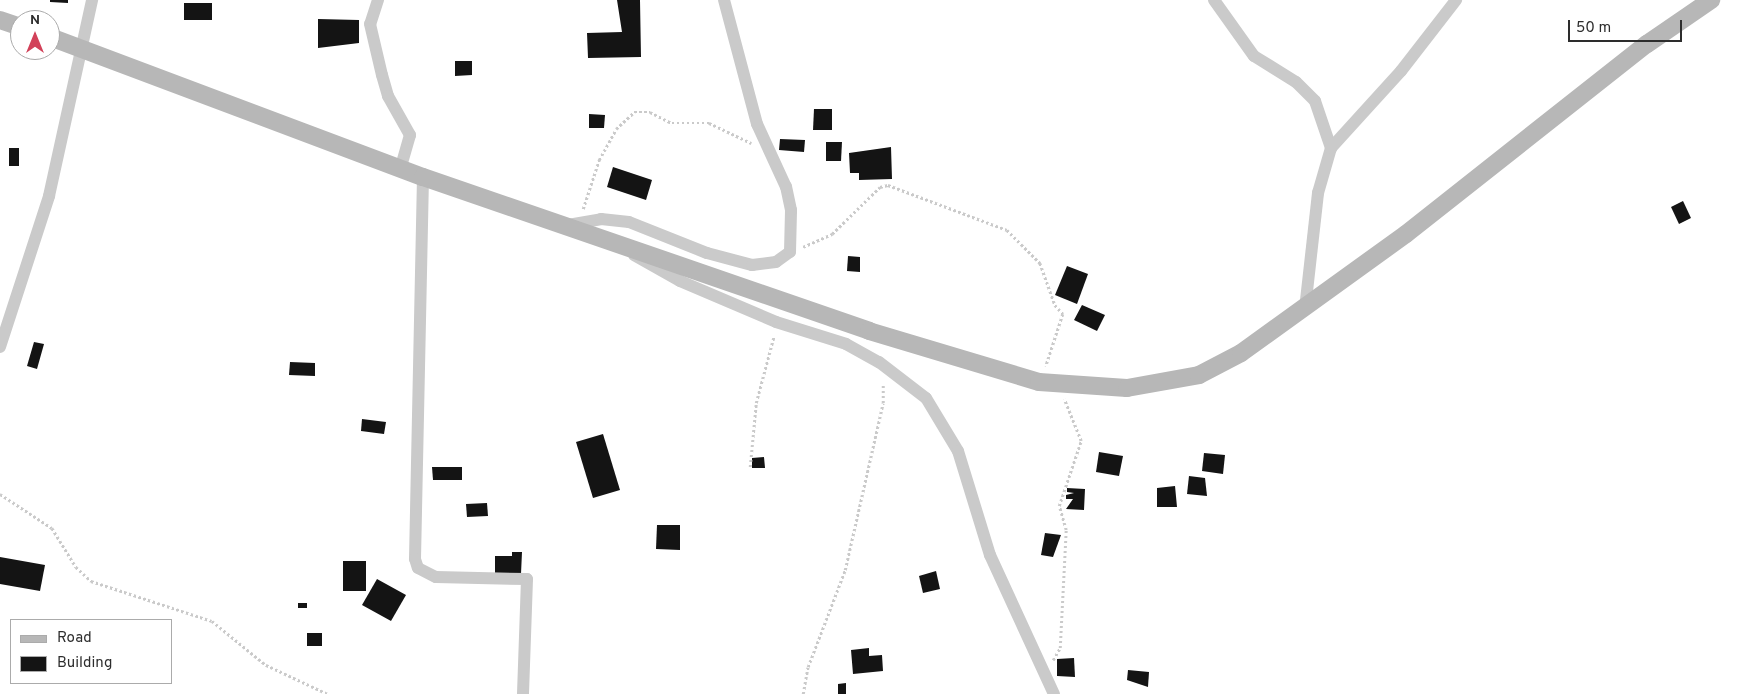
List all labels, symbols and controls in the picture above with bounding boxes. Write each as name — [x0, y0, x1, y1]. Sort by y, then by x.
north arrow — [10, 10, 60, 60]
scale bar — [1570, 10, 1684, 42]
text: N — [30, 12, 40, 29]
text: 50 m — [1576, 19, 1611, 38]
legend — [10, 619, 172, 684]
text: Road — [57, 629, 92, 648]
text: Building — [57, 654, 112, 673]

